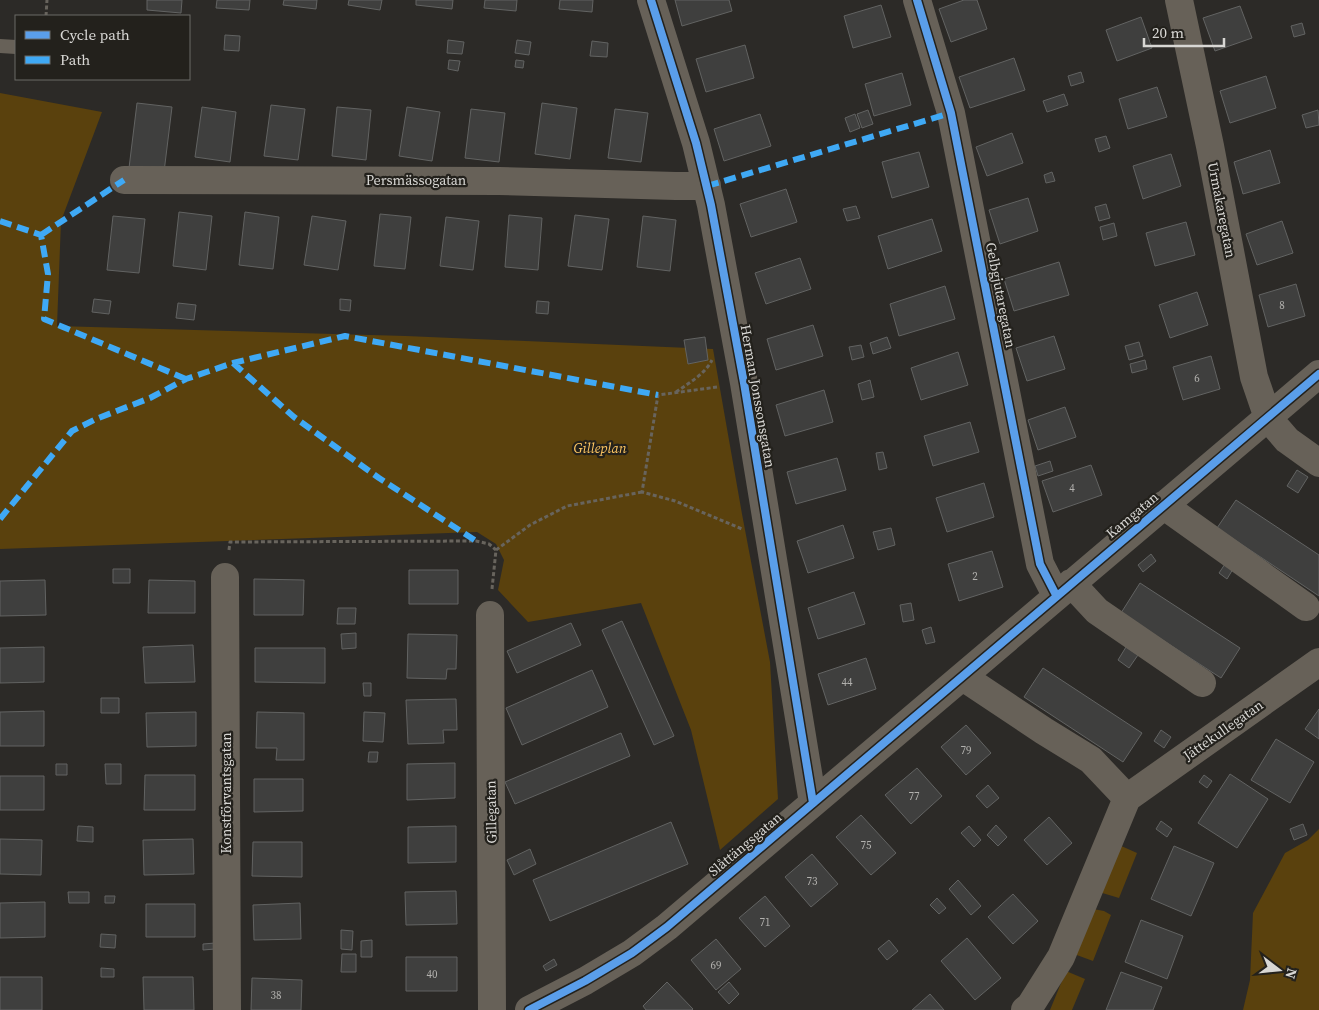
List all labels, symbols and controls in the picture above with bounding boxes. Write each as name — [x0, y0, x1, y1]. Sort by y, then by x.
legend — [15, 15, 190, 80]
scale bar — [1144, 15, 1224, 47]
text: 20 m — [1152, 22, 1184, 43]
text: Cycle path — [60, 24, 130, 45]
text: Path — [60, 49, 90, 70]
street label: Urmakaregatan — [1203, 160, 1241, 260]
street label: Persmässogatan — [366, 170, 467, 190]
street label: Gelbgjutaregatan — [981, 241, 1021, 350]
house number: 8 — [1279, 298, 1285, 313]
street label: Herman Jonssonsgatan — [736, 323, 781, 470]
house number: 6 — [1194, 371, 1200, 386]
park label: Gilleplan — [573, 438, 627, 458]
house number: 4 — [1069, 481, 1075, 496]
street label: Kamgatan — [1101, 487, 1163, 543]
house number: 2 — [972, 569, 978, 584]
house number: 44 — [842, 675, 853, 690]
street label: Jättekullegatan — [1178, 695, 1268, 766]
street label: Konstförvantsgatan — [216, 732, 236, 854]
house number: 79 — [961, 743, 972, 758]
street label: Gillegatan — [480, 780, 502, 844]
house number: 77 — [909, 789, 920, 804]
street label: Slåttängsgatan — [704, 807, 786, 881]
house number: 75 — [861, 838, 872, 853]
house number: 73 — [807, 874, 818, 889]
house number: 71 — [760, 915, 771, 930]
north arrow — [1254, 945, 1304, 995]
house number: 69 — [711, 958, 722, 973]
text: N — [1280, 966, 1303, 981]
house number: 40 — [427, 967, 438, 982]
house number: 38 — [271, 988, 282, 1003]

